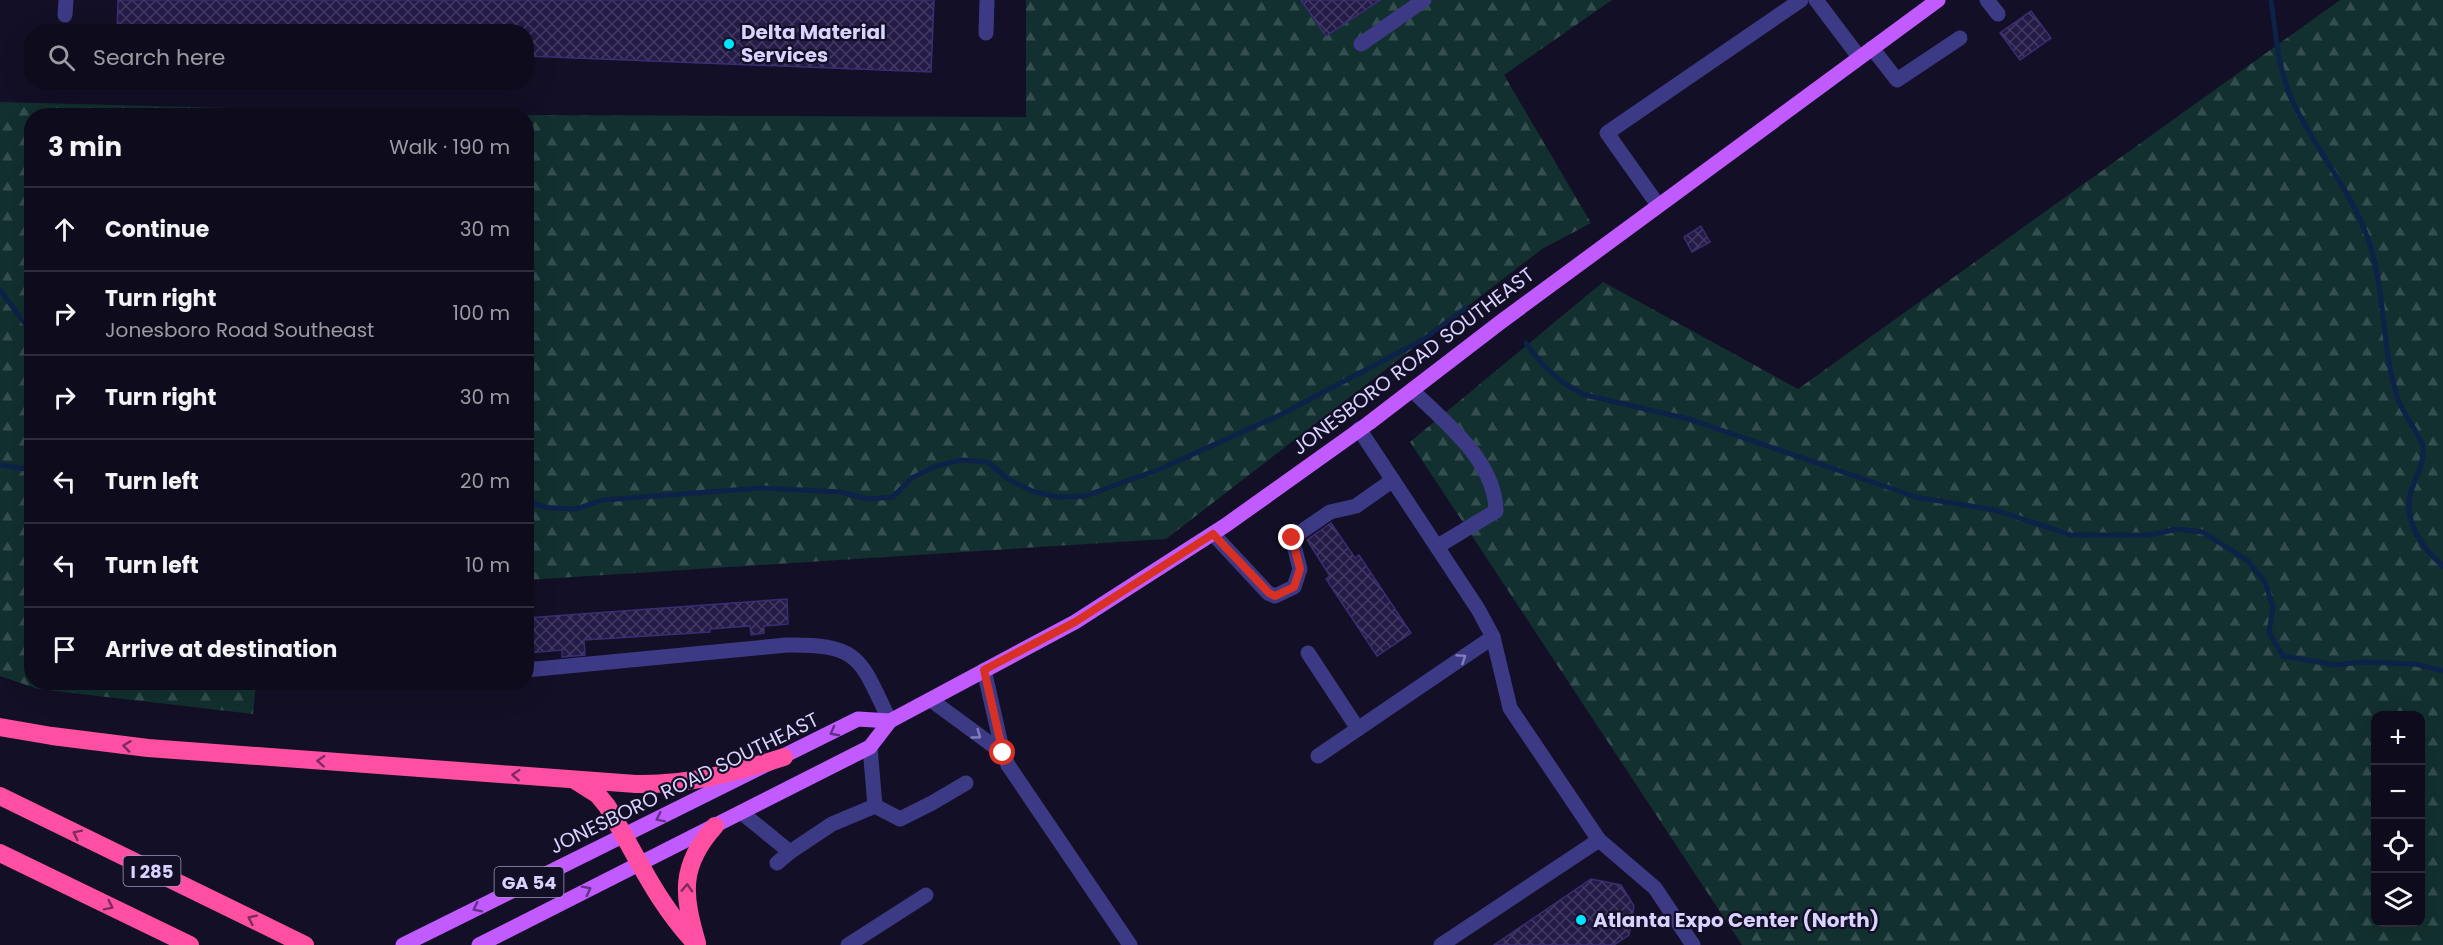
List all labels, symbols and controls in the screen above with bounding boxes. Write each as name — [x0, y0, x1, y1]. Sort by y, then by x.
place label: Delta Material Services — [741, 18, 886, 69]
search box — [24, 24, 534, 90]
marker: Delta Material Services — [722, 37, 736, 51]
icon: search — [45, 41, 78, 74]
text: Search here — [93, 42, 226, 73]
text: 3 min — [48, 129, 122, 165]
text: Walk · 190 m — [389, 133, 510, 161]
icon: ahead — [48, 213, 81, 246]
text: Continue — [105, 214, 209, 245]
text: 30 m — [460, 215, 510, 243]
street label: JONESBORO ROAD SOUTHEAST — [1286, 261, 1540, 461]
text: Turn right — [105, 283, 216, 314]
icon: right — [48, 297, 81, 330]
text: 100 m — [453, 299, 510, 327]
text: Jonesboro Road Southeast — [105, 316, 374, 344]
icon: right — [48, 381, 81, 414]
text: Turn right — [105, 382, 216, 413]
text: 30 m — [460, 383, 510, 411]
icon: left — [48, 465, 81, 498]
text: Turn left — [105, 466, 199, 497]
text: 20 m — [460, 467, 510, 495]
route end — [1278, 524, 1304, 550]
icon: left — [48, 549, 81, 582]
text: Turn left — [105, 550, 199, 581]
text: 10 m — [465, 551, 510, 579]
icon: arrive — [48, 633, 81, 666]
text: Arrive at destination — [105, 634, 337, 665]
one-way arrow — [1456, 654, 1467, 665]
street label: JONESBORO ROAD SOUTHEAST — [545, 705, 823, 861]
map controls — [2371, 711, 2425, 927]
button: + — [2371, 711, 2425, 765]
one-way arrow — [830, 725, 841, 736]
one-way arrow — [971, 728, 982, 739]
route start — [989, 739, 1015, 765]
one-way arrow — [123, 740, 132, 752]
one-way arrow — [317, 755, 326, 768]
button: − — [2371, 765, 2425, 819]
one-way arrow — [511, 769, 520, 782]
one-way arrow — [655, 811, 666, 823]
button: locate — [2371, 819, 2425, 873]
one-way arrow — [72, 829, 83, 841]
road number: I 285 — [124, 856, 180, 886]
road number: GA 54 — [494, 867, 564, 897]
button: layers — [2371, 873, 2425, 927]
one-way arrow — [680, 883, 693, 892]
one-way arrow — [581, 885, 592, 897]
one-way arrow — [103, 899, 114, 911]
one-way arrow — [472, 901, 483, 913]
place label: Atlanta Expo Center (North) — [1593, 906, 1879, 934]
marker: Atlanta Expo Center (North) — [1574, 913, 1588, 927]
one-way arrow — [247, 915, 258, 927]

